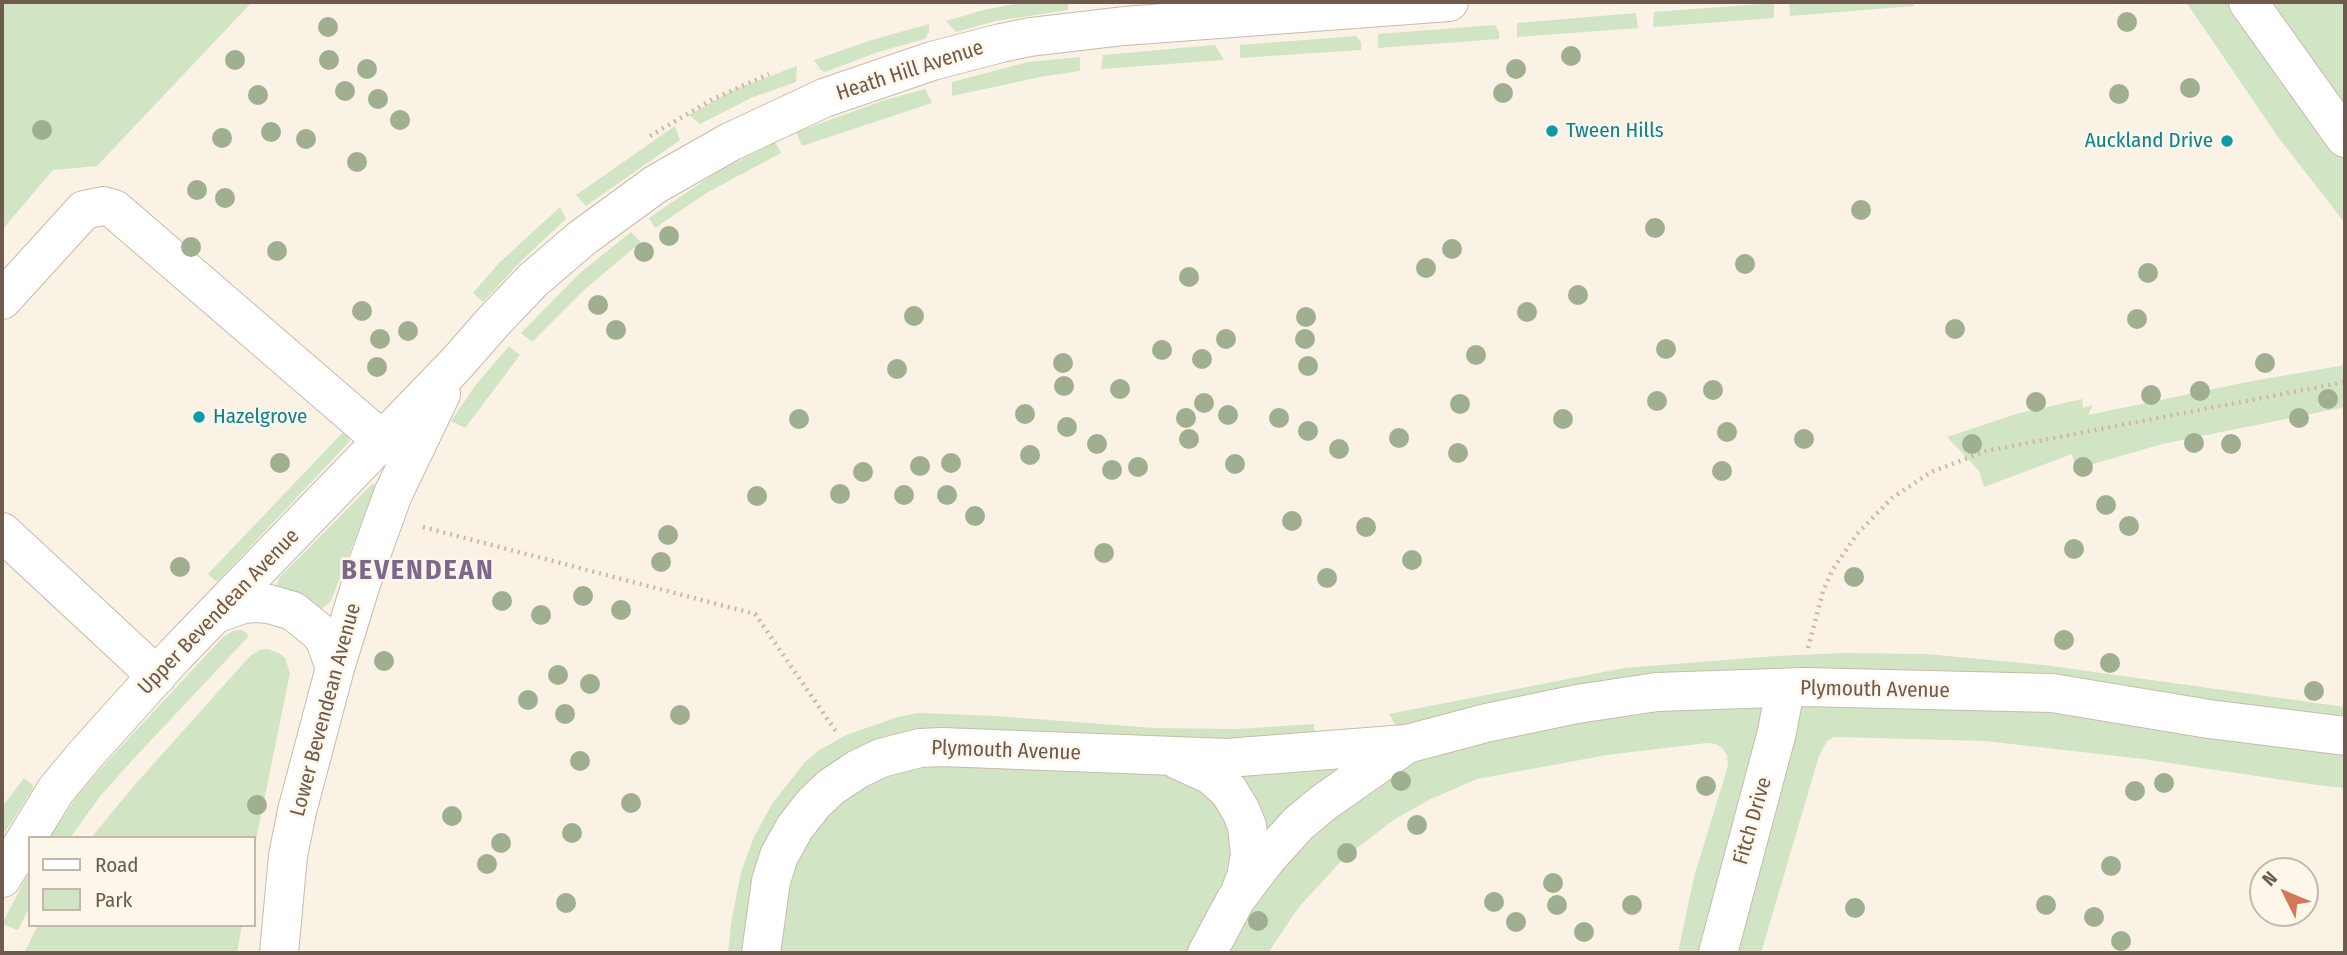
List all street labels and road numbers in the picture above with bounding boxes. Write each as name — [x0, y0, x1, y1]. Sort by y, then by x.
street label: Heath Hill Avenue — [833, 35, 987, 107]
street label: Upper Bevendean Avenue — [133, 524, 305, 700]
street label: Lower Bevendean Avenue — [285, 601, 367, 819]
street label: Plymouth Avenue — [1800, 676, 1950, 704]
street label: Plymouth Avenue — [931, 736, 1081, 766]
street label: Fitch Drive — [1729, 774, 1777, 868]

